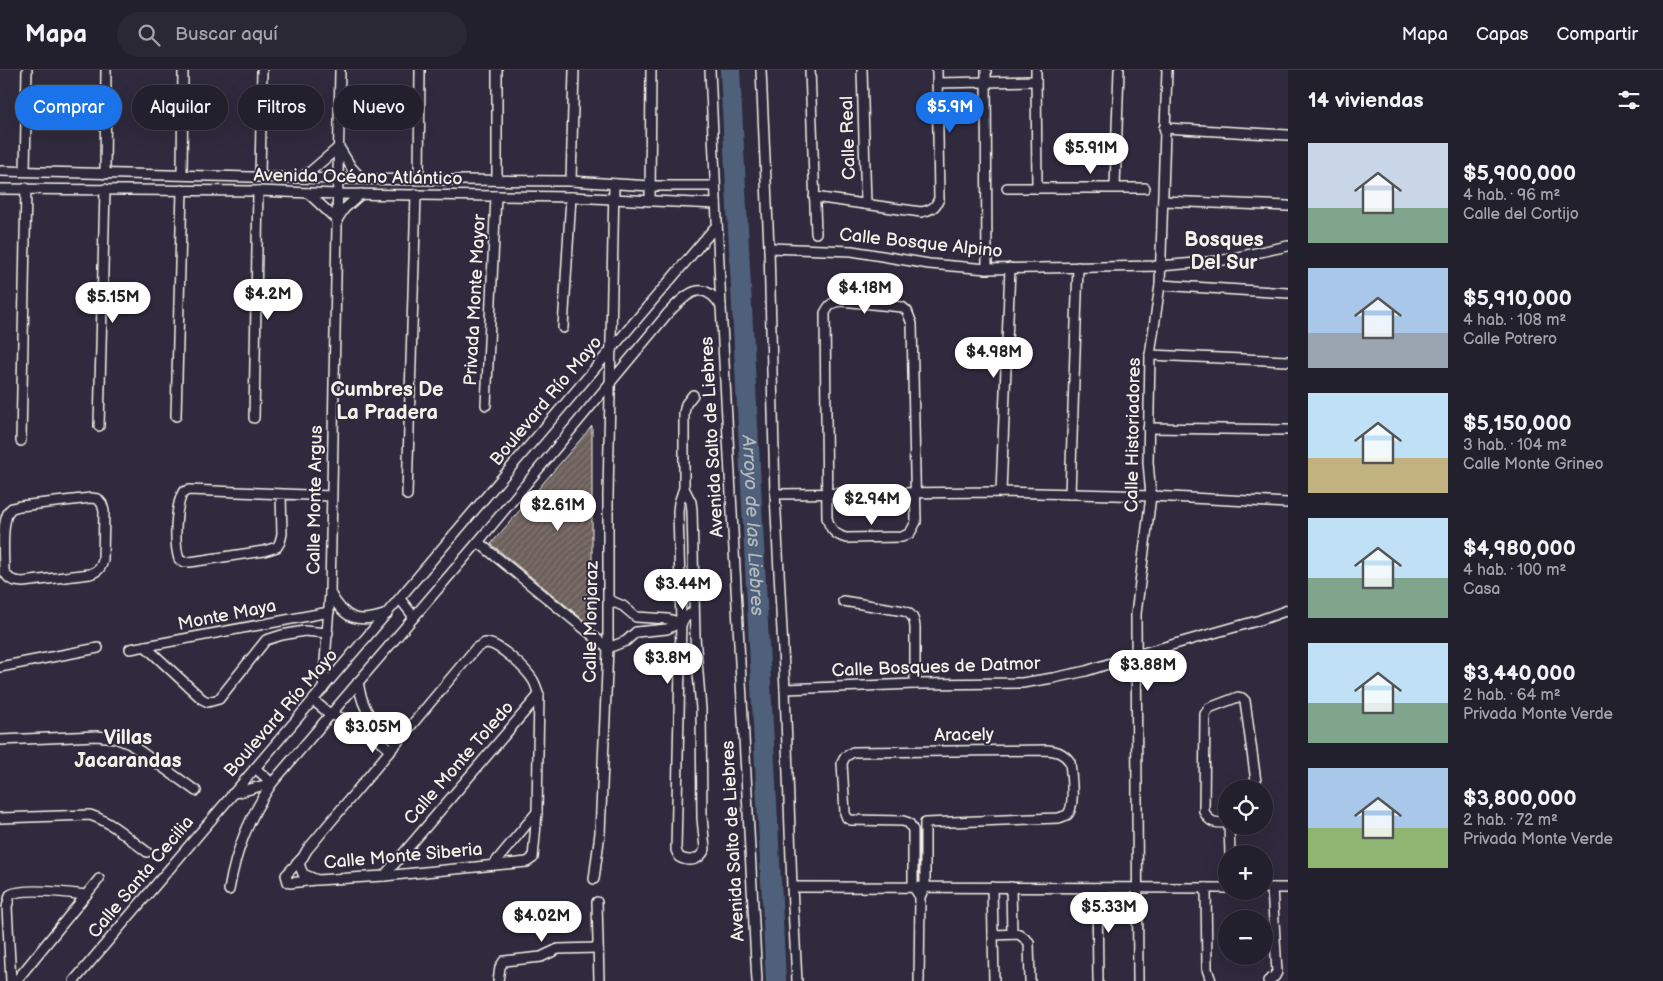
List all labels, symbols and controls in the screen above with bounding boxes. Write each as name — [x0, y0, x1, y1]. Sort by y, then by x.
search box — [117, 12, 467, 57]
text: Mapa — [25, 20, 87, 49]
icon: search — [135, 21, 163, 49]
text: Buscar aquí — [175, 23, 278, 46]
text: Mapa — [1402, 24, 1448, 45]
text: Capas — [1476, 24, 1529, 45]
text: Compartir — [1557, 24, 1638, 45]
chip: Comprar — [15, 85, 122, 130]
chip: Alquilar — [132, 85, 228, 130]
chip: Filtros — [238, 85, 324, 130]
chip: Nuevo — [334, 85, 423, 130]
icon: filters — [1615, 86, 1643, 114]
text: 14 viviendas — [1308, 88, 1424, 113]
pin: $5.9M — [915, 92, 985, 134]
street label: Calle Real — [836, 96, 860, 180]
text: $5.9M — [927, 98, 973, 117]
pin: $5.91M — [1050, 132, 1132, 175]
text: $5.91M — [1064, 139, 1118, 158]
text: $5,900,000 — [1463, 161, 1576, 186]
icon: home — [1348, 163, 1408, 223]
street label: Avenida Océano Atlántico — [253, 165, 463, 189]
text: 4 hab. · 96 m² — [1463, 186, 1560, 205]
text: Calle del Cortijo — [1463, 205, 1579, 224]
street label: Privada Monte Mayor — [460, 213, 490, 386]
street label: Calle Bosque Alpino — [838, 224, 1004, 262]
district label: Bosques Del Sur — [1184, 228, 1264, 275]
pin: $4.18M — [824, 272, 906, 315]
pin: $4.2M — [233, 278, 303, 321]
text: $4.18M — [838, 279, 892, 298]
pin: $5.15M — [72, 282, 154, 324]
text: $4.2M — [245, 285, 291, 304]
text: $5,910,000 — [1463, 286, 1572, 311]
text: $5.15M — [86, 288, 140, 307]
icon: home — [1348, 288, 1408, 348]
text: 4 hab. · 108 m² — [1463, 311, 1566, 330]
text: Calle Potrero — [1463, 330, 1557, 349]
street label: Boulevard Río Mayo — [486, 332, 606, 470]
street label: Avenida Salto de Liebres — [696, 336, 728, 538]
pin: $4.98M — [953, 336, 1035, 379]
text: $4.98M — [966, 343, 1022, 362]
street label: Calle Historiadores — [1121, 357, 1145, 513]
district label: Cumbres De La Pradera — [330, 378, 444, 425]
text: $5,150,000 — [1463, 411, 1572, 436]
icon: home — [1348, 413, 1408, 473]
street label: Calle Monte Argus — [303, 425, 327, 575]
water label: Arroyo de las Liebres — [737, 434, 769, 617]
text: 3 hab. · 104 m² — [1463, 436, 1567, 455]
text: Calle Monte Grineo — [1463, 455, 1604, 474]
pin: $2.94M — [831, 484, 913, 526]
pin: $2.61M — [517, 490, 599, 532]
text: $2.94M — [844, 490, 900, 509]
text: $2.61M — [531, 496, 585, 515]
text: $4,980,000 — [1463, 536, 1576, 561]
icon: home — [1348, 538, 1408, 598]
street label: Calle Monjaraz — [579, 561, 603, 683]
text: 4 hab. · 100 m² — [1463, 561, 1566, 580]
pin: $3.44M — [642, 568, 724, 611]
text: $3.44M — [655, 575, 711, 594]
text: Casa — [1463, 580, 1500, 599]
street label: Monte Maya — [176, 595, 278, 635]
pin: $3.8M — [633, 642, 703, 685]
street label: Boulevard Río Mayo — [220, 645, 342, 781]
text: $3.8M — [645, 649, 691, 668]
pin: $3.88M — [1107, 650, 1189, 692]
street label: Calle Bosques de Datmor — [831, 653, 1041, 681]
text: $3.88M — [1120, 656, 1176, 675]
text: $3,440,000 — [1463, 661, 1576, 686]
icon: home — [1348, 663, 1408, 723]
text: 2 hab. · 64 m² — [1463, 686, 1561, 705]
street label: Calle Monte Toledo — [400, 697, 518, 829]
text: Privada Monte Verde — [1463, 705, 1613, 724]
pin: $3.05M — [332, 712, 414, 754]
text: $3.05M — [345, 718, 401, 737]
street label: Aracely — [934, 724, 995, 746]
district label: Villas Jacarandas — [74, 726, 182, 773]
street label: Avenida Salto de Liebres — [717, 740, 749, 942]
map controls — [1218, 780, 1273, 965]
button: locate — [1218, 780, 1273, 835]
text: $3,800,000 — [1463, 786, 1576, 811]
icon: home — [1348, 788, 1408, 848]
text: 2 hab. · 72 m² — [1463, 811, 1558, 830]
street label: Calle Santa Cecilia — [84, 812, 198, 942]
text: Privada Monte Verde — [1463, 830, 1613, 849]
street label: Calle Monte Siberia — [323, 839, 483, 873]
button: + — [1218, 845, 1273, 900]
pin: $5.33M — [1068, 892, 1150, 934]
text: $5.33M — [1081, 898, 1137, 917]
pin: $4.02M — [501, 900, 583, 943]
text: $4.02M — [514, 907, 570, 926]
button: − — [1218, 910, 1273, 965]

